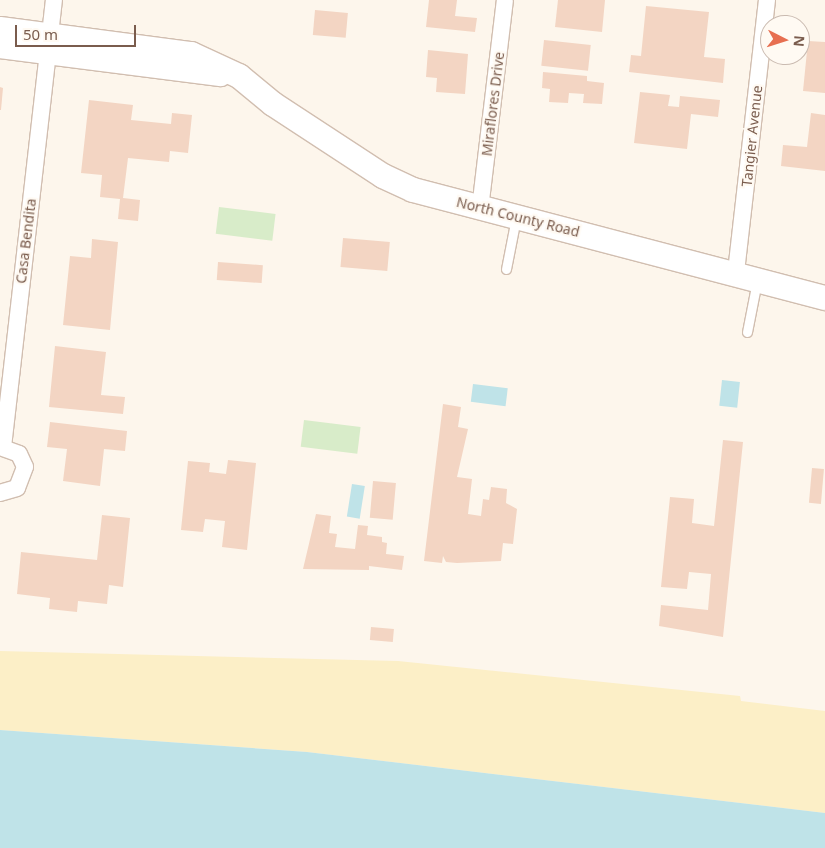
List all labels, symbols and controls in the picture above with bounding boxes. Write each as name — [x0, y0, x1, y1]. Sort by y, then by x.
scale bar — [18, 15, 139, 47]
north arrow — [760, 15, 810, 65]
text: 50 m — [23, 24, 58, 44]
text: N — [789, 35, 809, 48]
street label: Miraflores Drive — [478, 51, 508, 157]
street label: Tangier Avenue — [738, 84, 766, 188]
street label: North County Road — [455, 194, 581, 240]
street label: Casa Bendita — [12, 197, 40, 285]

